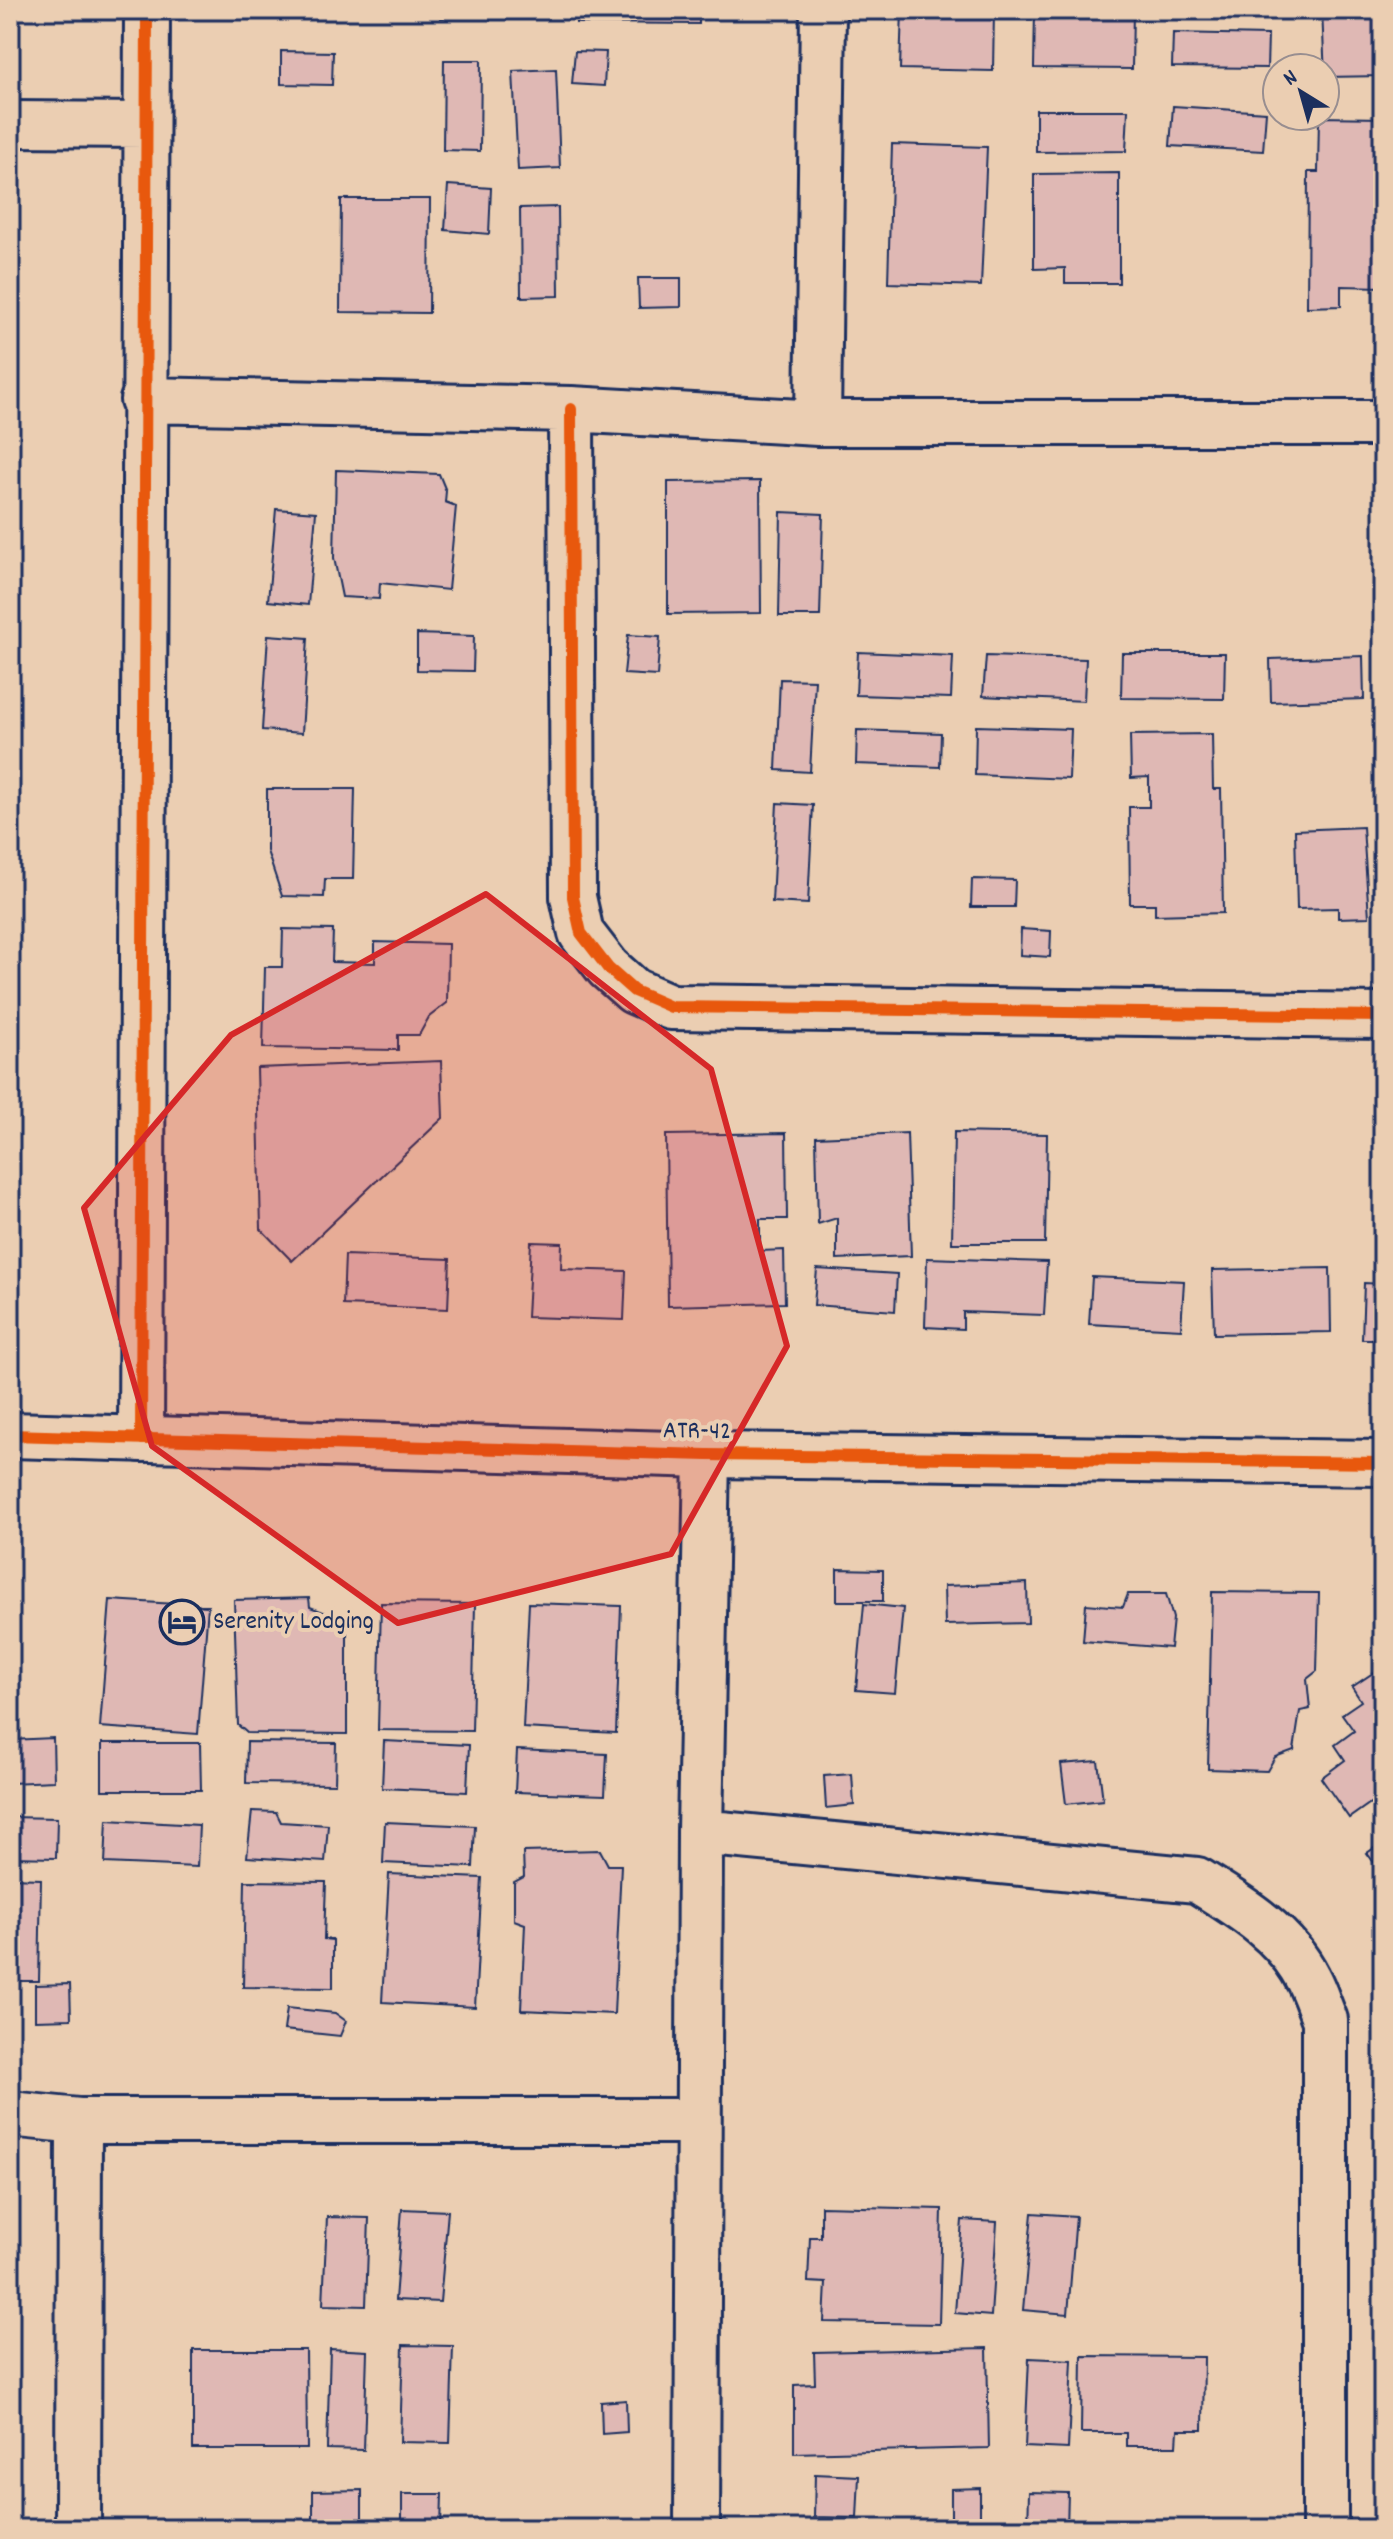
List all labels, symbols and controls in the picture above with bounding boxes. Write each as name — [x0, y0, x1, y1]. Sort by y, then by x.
north arrow — [1261, 52, 1341, 132]
text: N — [1277, 63, 1305, 94]
street label: ATR-42 — [663, 1413, 731, 1451]
hotel icon: Serenity Lodging — [158, 1598, 206, 1646]
place label: Serenity Lodging — [213, 1604, 374, 1641]

